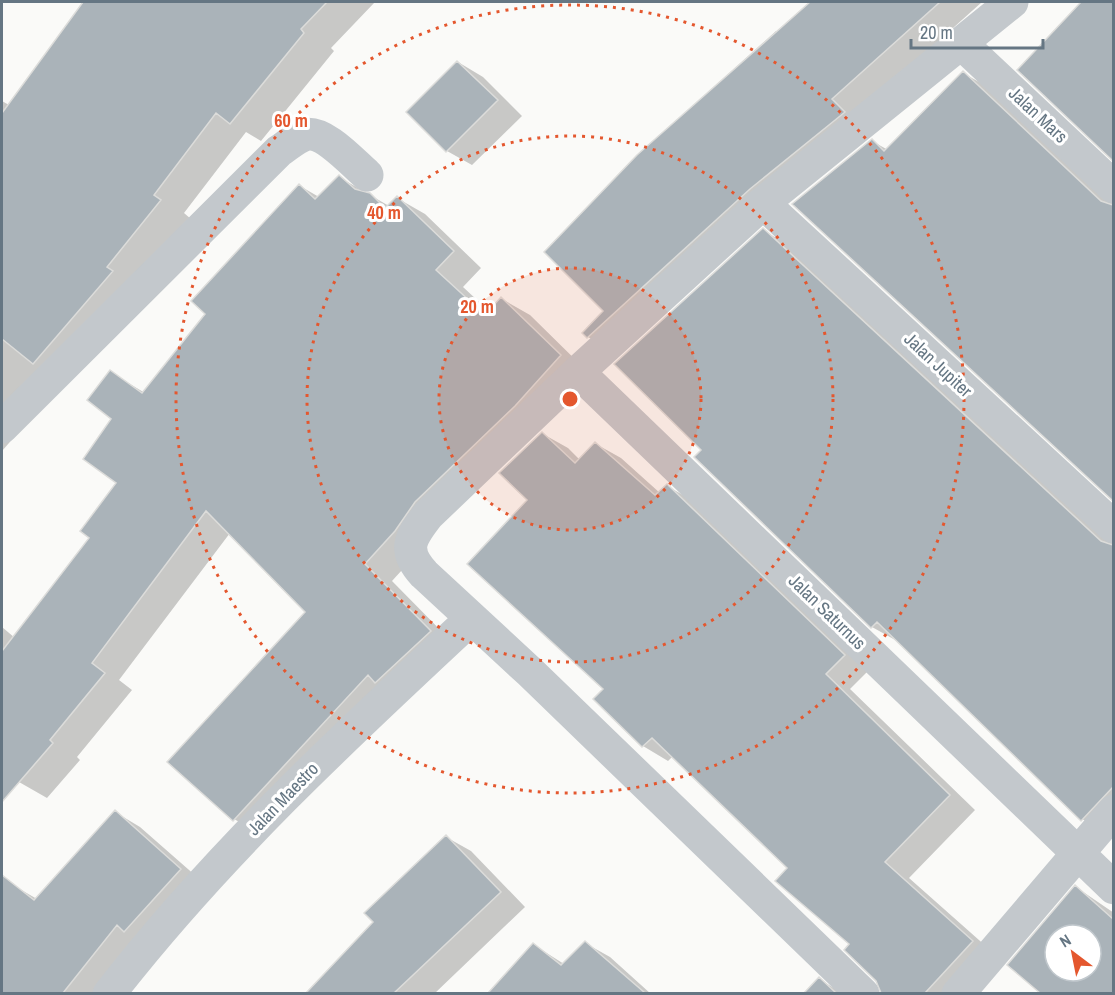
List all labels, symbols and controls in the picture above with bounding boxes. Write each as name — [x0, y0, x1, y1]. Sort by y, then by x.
scale bar — [911, 12, 1043, 50]
text: 20 m — [920, 20, 953, 45]
street label: Jalan Mars — [1003, 81, 1073, 148]
text: 60 m — [274, 108, 308, 133]
text: 40 m — [367, 200, 401, 225]
text: 20 m — [460, 294, 494, 319]
street label: Jalan Jupiter — [899, 327, 978, 403]
centre of rings — [560, 389, 580, 409]
street label: Jalan Saturnus — [783, 568, 871, 655]
street label: Jalan Maestro — [241, 757, 324, 841]
north arrow — [1043, 923, 1103, 983]
text: N — [1055, 928, 1075, 952]

